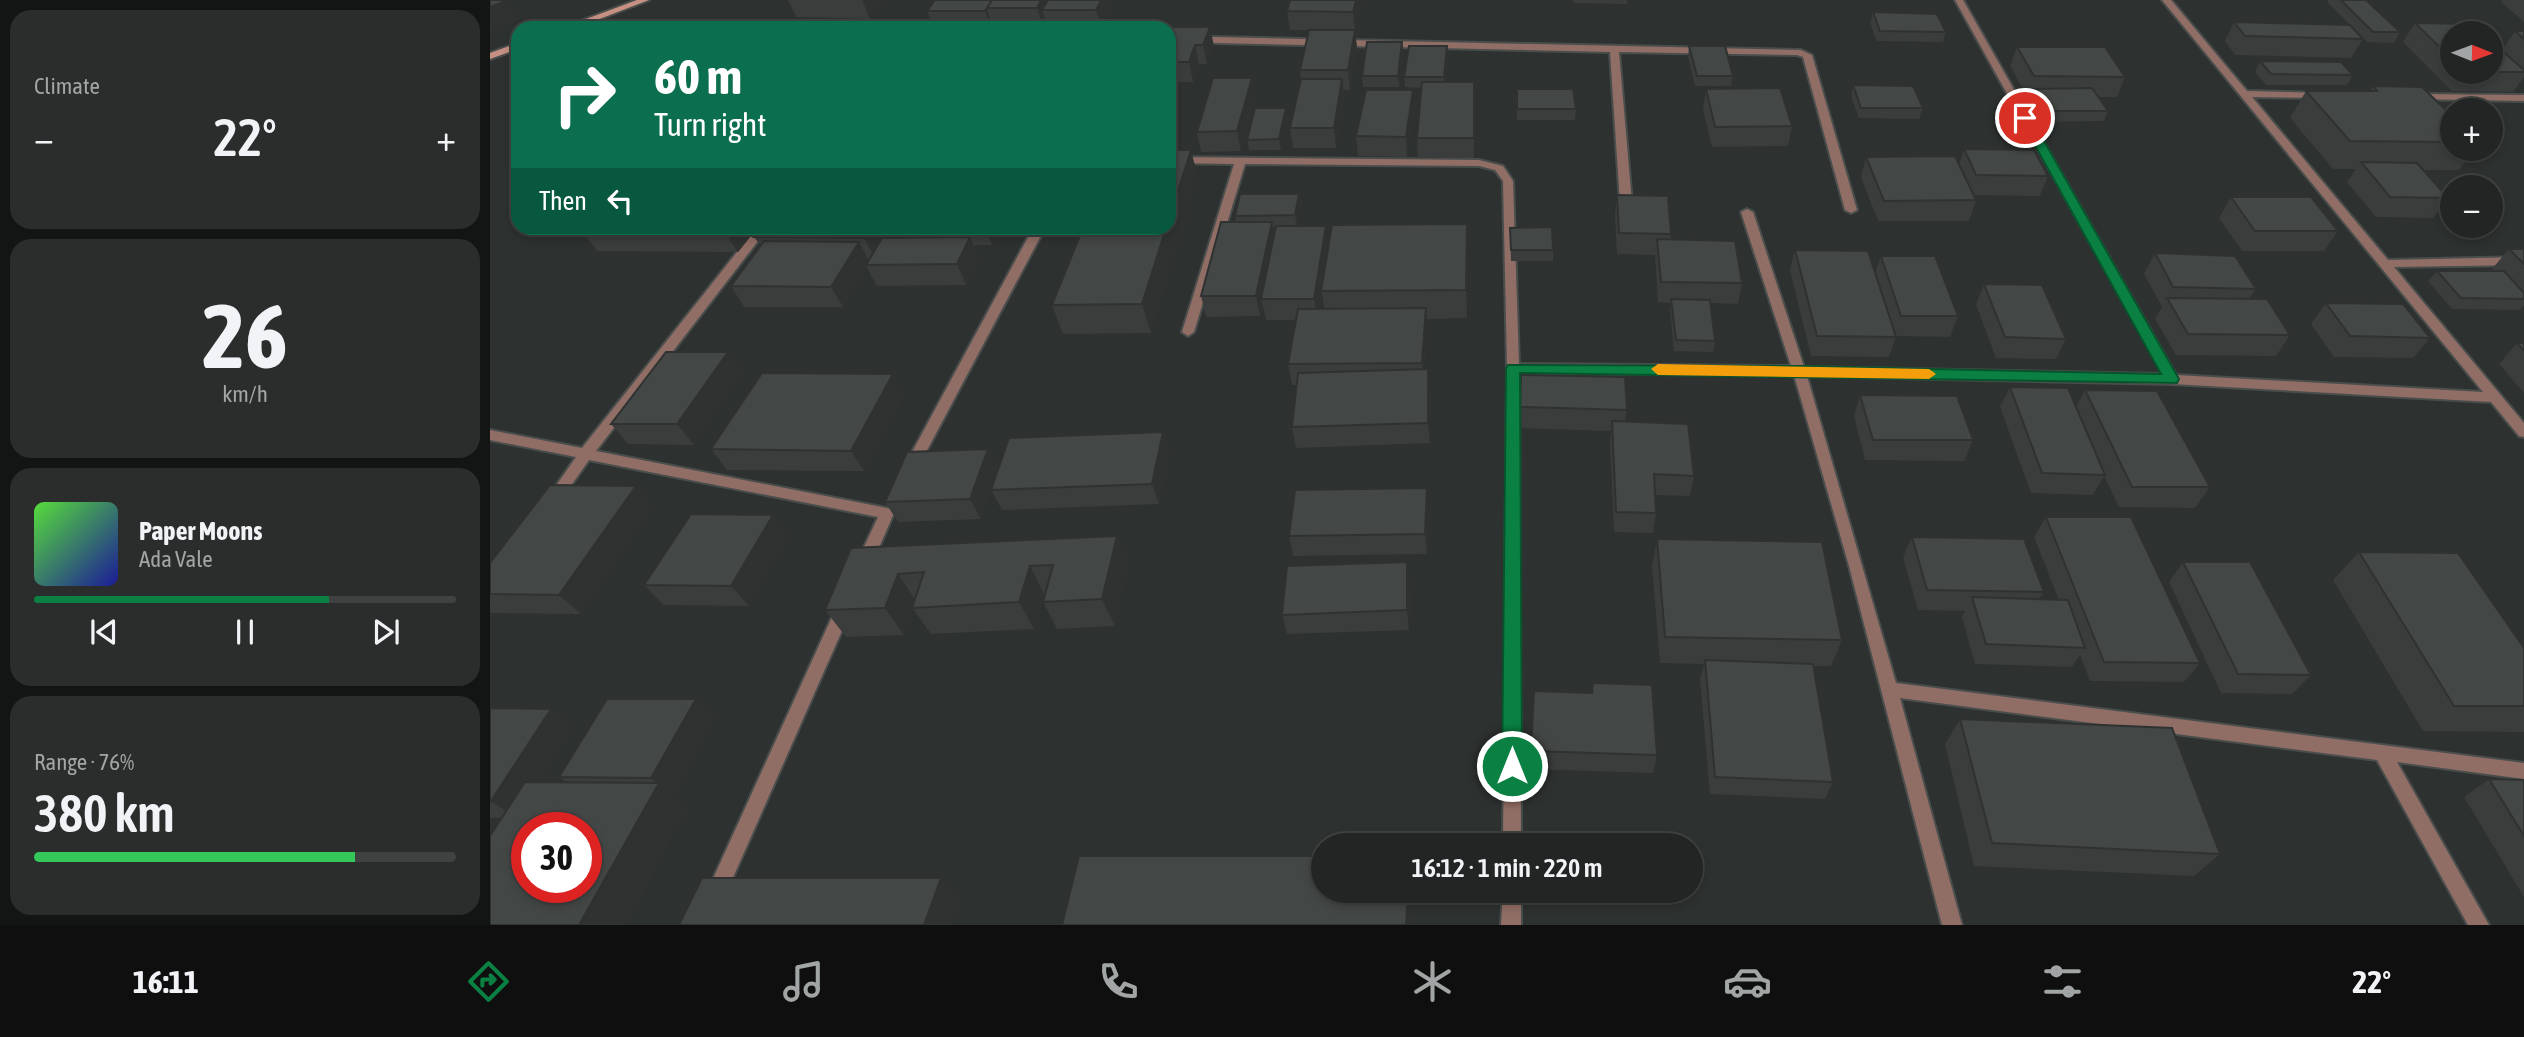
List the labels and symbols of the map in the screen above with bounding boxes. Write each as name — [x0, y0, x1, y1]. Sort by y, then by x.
north arrow — [2440, 21, 2502, 84]
pin — [1995, 88, 2055, 148]
position arrow — [1475, 729, 1549, 803]
speed limit sign: 30 — [511, 812, 602, 903]

